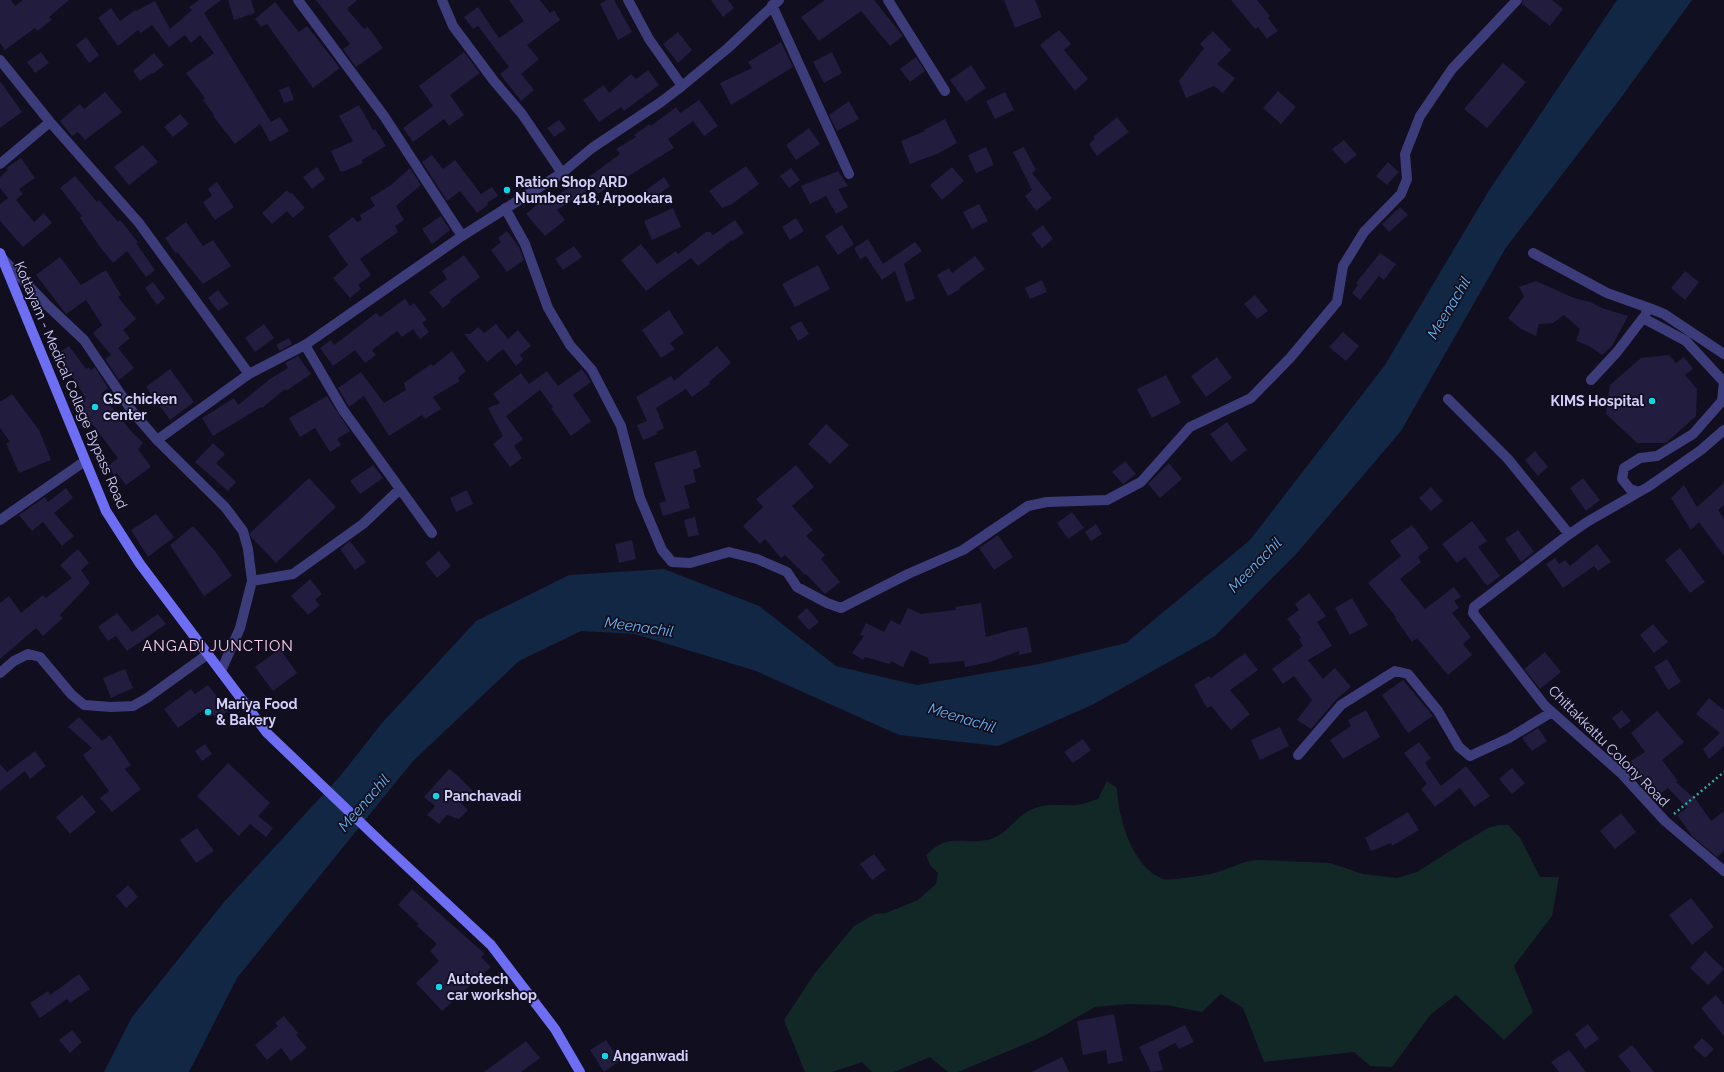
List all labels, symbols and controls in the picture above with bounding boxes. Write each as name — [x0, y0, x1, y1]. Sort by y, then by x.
place label: Ration Shop ARD Number 418, Arpookara — [515, 174, 673, 206]
marker: Ration Shop ARD Number 418, Arpookara — [502, 185, 512, 195]
street label: Kottayam - Medical College Bypass Road — [11, 259, 131, 511]
water label: Meenachil — [1423, 274, 1475, 342]
place label: GS chicken center — [103, 391, 177, 423]
place label: KIMS Hospital — [1551, 393, 1645, 409]
marker: KIMS Hospital — [1647, 396, 1657, 406]
marker: GS chicken center — [90, 402, 100, 412]
water label: Meenachil — [1224, 534, 1286, 596]
water label: Meenachil — [603, 613, 675, 641]
district label: ANGADI JUNCTION — [142, 637, 294, 655]
street label: Chittakkattu Colony Road — [1545, 682, 1673, 810]
place label: Mariya Food & Bakery — [216, 696, 298, 728]
water label: Meenachil — [926, 699, 998, 737]
marker: Mariya Food & Bakery — [203, 707, 213, 717]
water label: Meenachil — [334, 771, 394, 835]
place label: Panchavadi — [444, 788, 521, 804]
marker: Panchavadi — [431, 791, 441, 801]
place label: Autotech car workshop — [447, 971, 537, 1003]
marker: Autotech car workshop — [434, 982, 444, 992]
place label: Anganwadi — [613, 1048, 688, 1064]
marker: Anganwadi — [600, 1051, 610, 1061]

